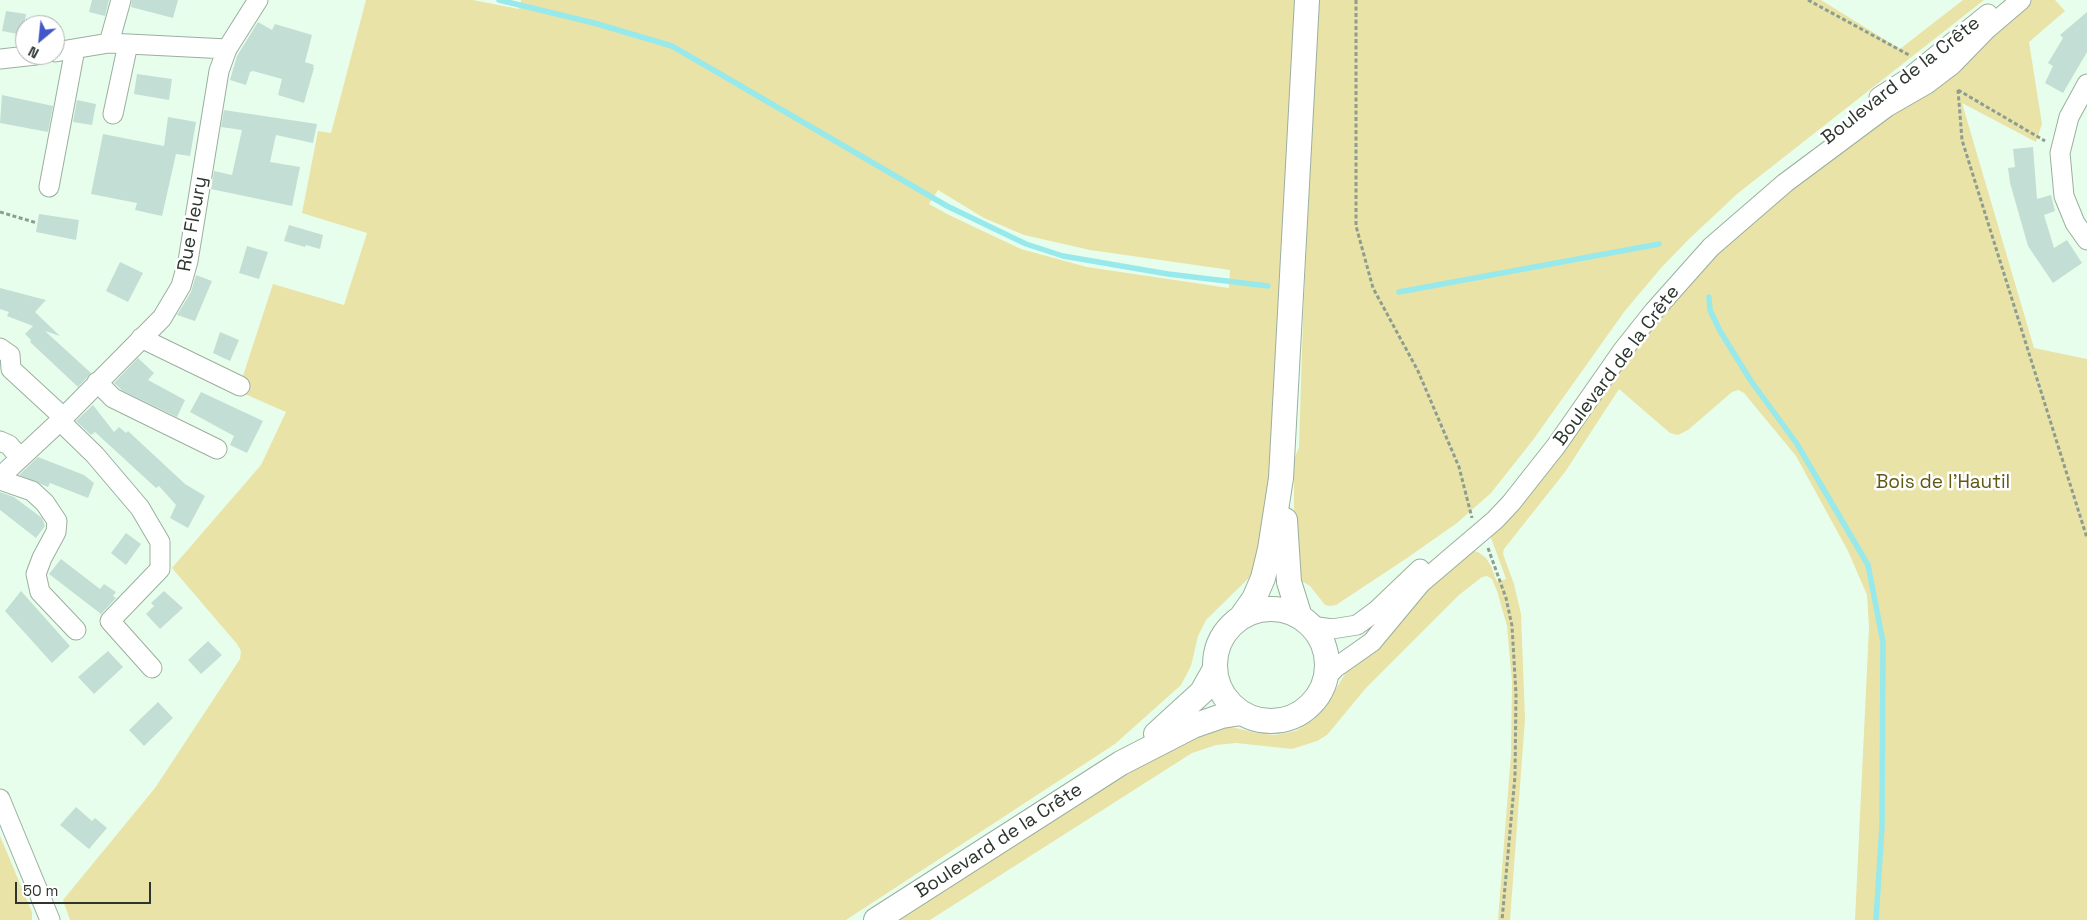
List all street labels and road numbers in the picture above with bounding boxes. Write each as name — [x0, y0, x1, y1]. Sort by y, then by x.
street label: Boulevard de la Crête — [1817, 12, 1985, 150]
street label: Rue Fleury — [173, 175, 213, 273]
street label: Boulevard de la Crête — [1549, 281, 1685, 451]
street label: Boulevard de la Crête — [911, 778, 1087, 904]

